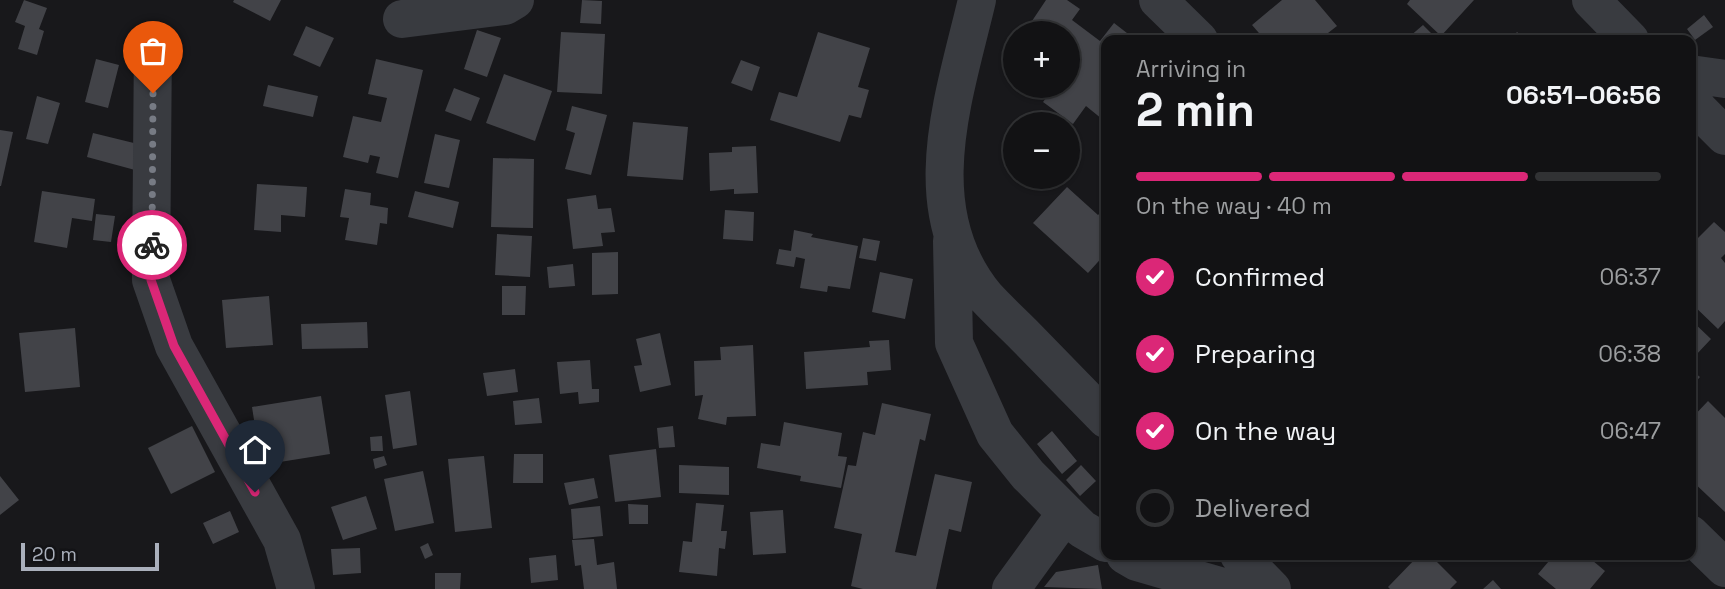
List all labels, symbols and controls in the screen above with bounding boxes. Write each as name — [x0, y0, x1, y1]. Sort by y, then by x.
pin — [123, 21, 183, 93]
map controls — [1003, 21, 1080, 189]
button: + — [1003, 21, 1080, 98]
icon: bag — [134, 32, 172, 70]
text: Arriving in — [1136, 54, 1246, 84]
text: 06:51–06:56 — [1506, 78, 1661, 112]
text: 2 min — [1136, 81, 1255, 139]
button: − — [1003, 112, 1080, 189]
text: On the way · 40 m — [1136, 191, 1332, 221]
courier — [117, 210, 187, 280]
icon: bike — [133, 226, 171, 264]
icon: check — [1136, 258, 1174, 296]
text: Confirmed — [1195, 260, 1325, 294]
text: 06:37 — [1599, 262, 1661, 292]
icon: check — [1136, 335, 1174, 373]
text: Preparing — [1195, 337, 1316, 371]
text: 06:38 — [1598, 339, 1661, 369]
icon: check — [1136, 412, 1174, 450]
text: On the way — [1195, 414, 1336, 448]
text: 06:47 — [1600, 416, 1661, 446]
pin — [225, 420, 285, 492]
icon: home — [236, 431, 274, 469]
text: Delivered — [1195, 491, 1311, 525]
scale bar — [21, 540, 159, 572]
text: 20 m — [32, 542, 77, 567]

